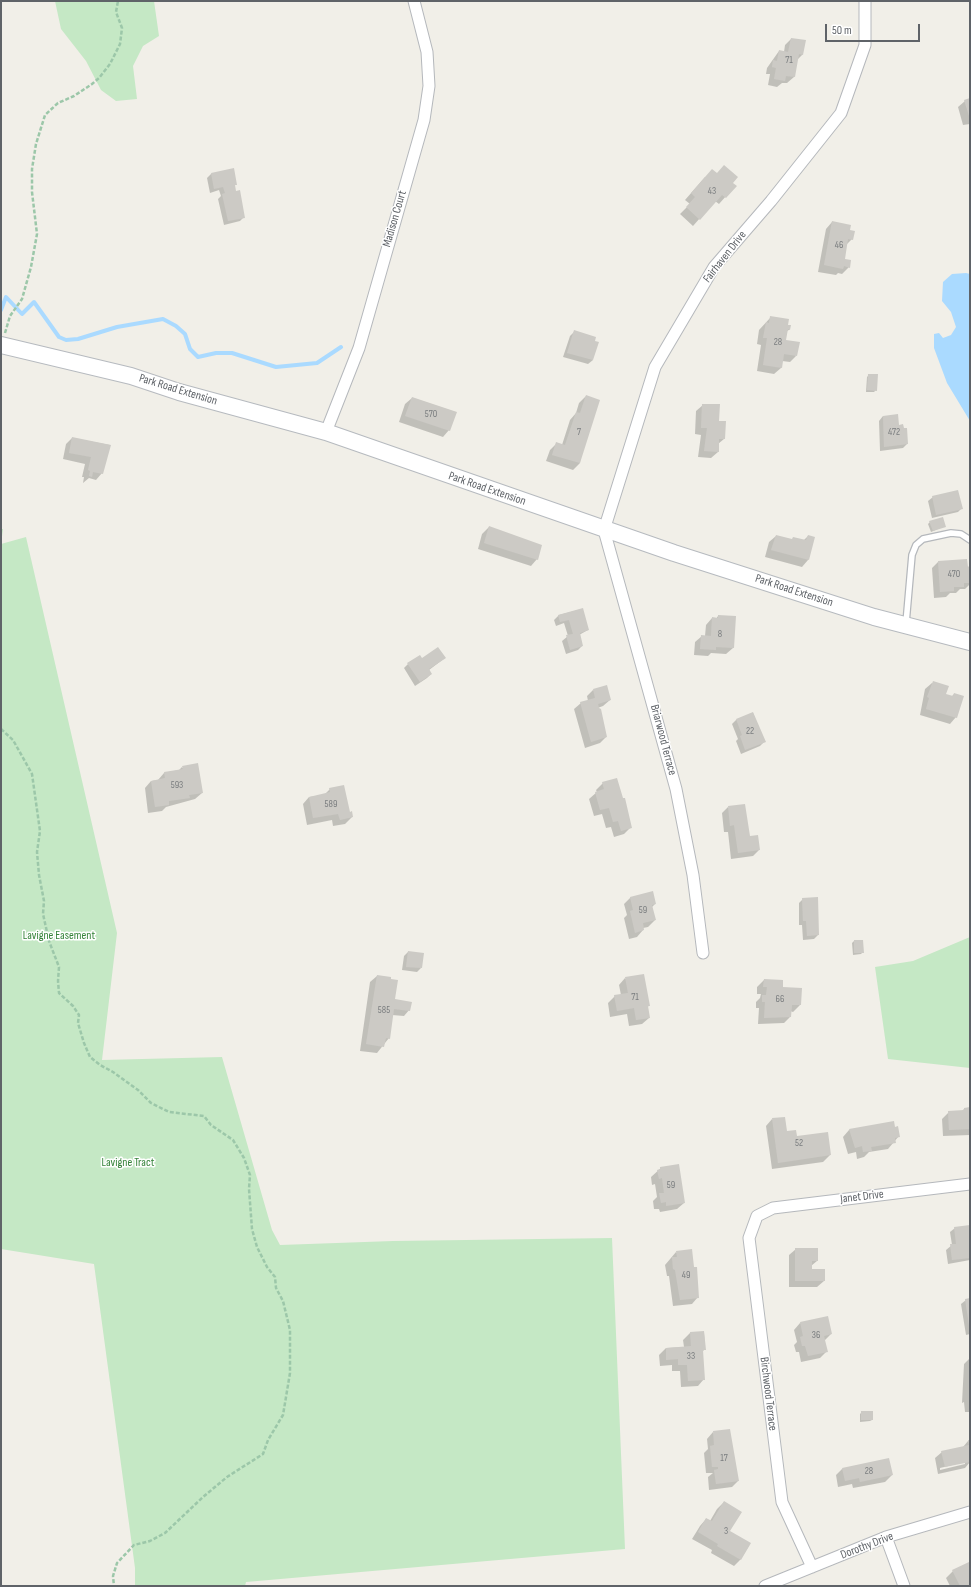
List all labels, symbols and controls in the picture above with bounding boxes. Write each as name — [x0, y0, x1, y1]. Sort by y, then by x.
scale bar — [827, 16, 922, 42]
text: 50 m — [832, 23, 852, 38]
house number: 71 — [785, 54, 793, 66]
house number: 43 — [708, 185, 716, 197]
street label: Madison Court — [380, 189, 410, 249]
street label: Fairhaven Drive — [700, 228, 750, 286]
house number: 46 — [835, 239, 843, 251]
house number: 28 — [774, 336, 782, 348]
street label: Park Road Extension — [137, 371, 219, 409]
house number: 570 — [425, 408, 437, 420]
house number: 7 — [577, 426, 581, 438]
house number: 472 — [888, 426, 900, 438]
street label: Park Road Extension — [446, 469, 528, 509]
house number: 470 — [948, 568, 960, 580]
street label: Park Road Extension — [753, 572, 835, 610]
house number: 8 — [718, 628, 722, 640]
street label: Briarwood Terrace — [647, 703, 679, 777]
house number: 22 — [746, 725, 754, 737]
house number: 593 — [171, 779, 183, 791]
house number: 589 — [325, 798, 337, 810]
house number: 59 — [639, 904, 647, 916]
park label: Lavigne Easement — [23, 929, 95, 943]
house number: 71 — [631, 991, 639, 1003]
house number: 66 — [776, 993, 784, 1005]
house number: 585 — [378, 1004, 390, 1016]
house number: 52 — [795, 1137, 803, 1149]
park label: Lavigne Tract — [102, 1156, 154, 1170]
house number: 59 — [667, 1179, 675, 1191]
street label: Janet Drive — [840, 1187, 884, 1207]
house number: 49 — [682, 1269, 690, 1281]
house number: 36 — [812, 1329, 820, 1341]
house number: 33 — [687, 1350, 695, 1362]
street label: Birchwood Terrace — [756, 1356, 780, 1432]
house number: 17 — [720, 1452, 728, 1464]
house number: 28 — [865, 1465, 873, 1477]
house number: 3 — [724, 1525, 728, 1537]
street label: Dorothy Drive — [839, 1529, 895, 1563]

